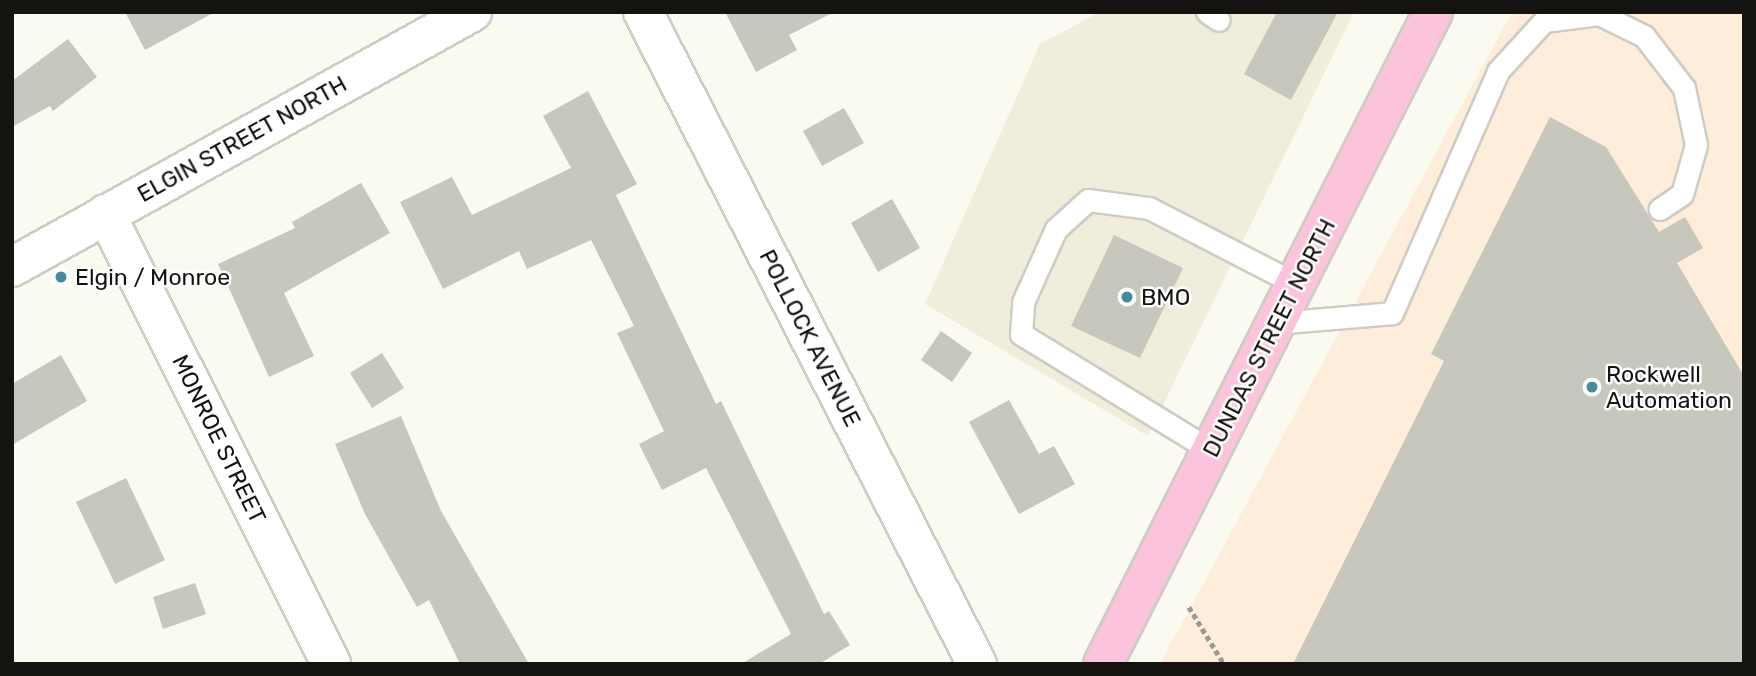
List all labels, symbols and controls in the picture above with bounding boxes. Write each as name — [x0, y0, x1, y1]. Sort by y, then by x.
street label: ELGIN STREET NORTH — [132, 70, 352, 208]
street label: DUNDAS STREET NORTH — [1197, 214, 1341, 462]
street label: POLLOCK AVENUE — [753, 245, 867, 431]
place label: Elgin / Monroe — [75, 263, 230, 291]
marker: Elgin / Monroe — [53, 269, 69, 285]
place label: BMO — [1141, 283, 1190, 311]
marker: BMO — [1119, 289, 1135, 305]
street label: MONROE STREET — [166, 350, 272, 528]
place label: Rockwell Automation — [1606, 360, 1732, 414]
marker: Rockwell Automation — [1584, 379, 1600, 395]

